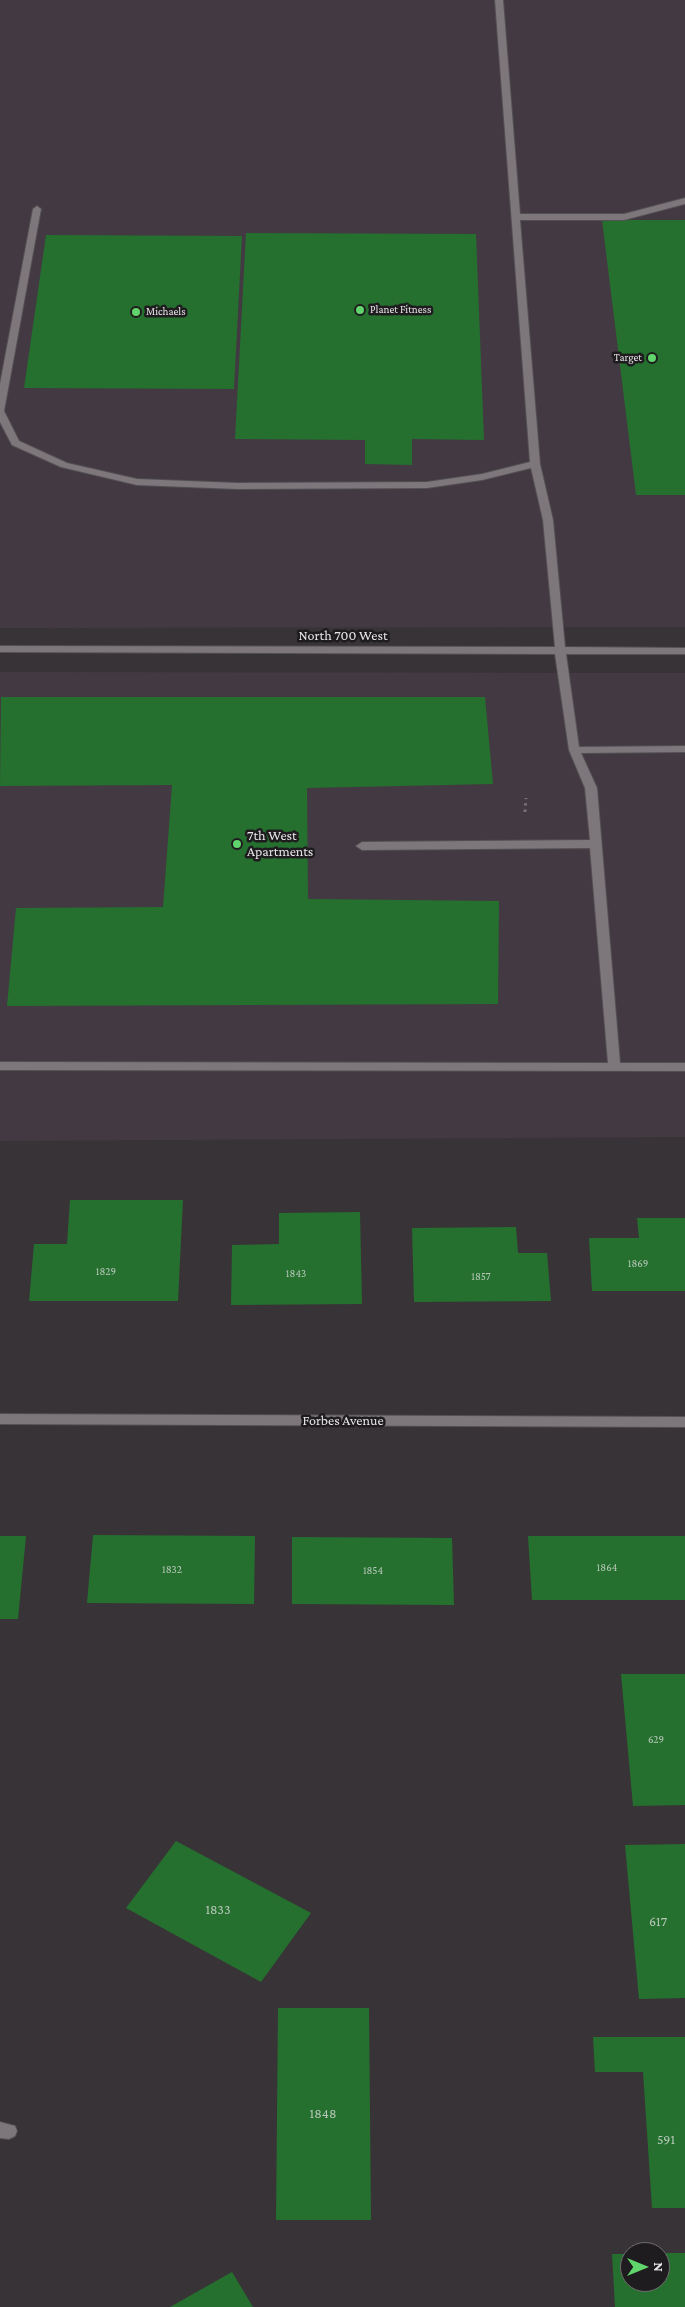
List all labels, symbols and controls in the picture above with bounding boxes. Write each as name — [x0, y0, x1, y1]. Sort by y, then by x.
place label: Planet Fitness — [370, 303, 431, 317]
marker: Planet Fitness — [354, 304, 366, 316]
place label: Michaels — [146, 305, 186, 319]
marker: Michaels — [130, 306, 142, 318]
place label: Target — [614, 351, 642, 365]
marker: Target — [646, 352, 658, 364]
street label: North 700 West — [298, 628, 388, 644]
place label: 7th West Apartments — [247, 828, 313, 860]
marker: 7th West Apartments — [231, 838, 243, 850]
house number: 1869 — [628, 1257, 648, 1271]
house number: 1829 — [96, 1265, 116, 1279]
house number: 1843 — [286, 1267, 306, 1281]
house number: 1857 — [471, 1270, 491, 1284]
street label: Forbes Avenue — [302, 1413, 384, 1429]
house number: 1864 — [597, 1561, 617, 1575]
house number: 1832 — [162, 1563, 182, 1577]
house number: 1854 — [363, 1564, 383, 1578]
house number: 629 — [648, 1733, 664, 1747]
house number: 1833 — [205, 1902, 231, 1918]
house number: 617 — [649, 1914, 667, 1930]
house number: 1848 — [310, 2106, 336, 2122]
house number: 591 — [657, 2132, 675, 2148]
north arrow — [620, 2242, 670, 2292]
text: N — [651, 2262, 667, 2272]

